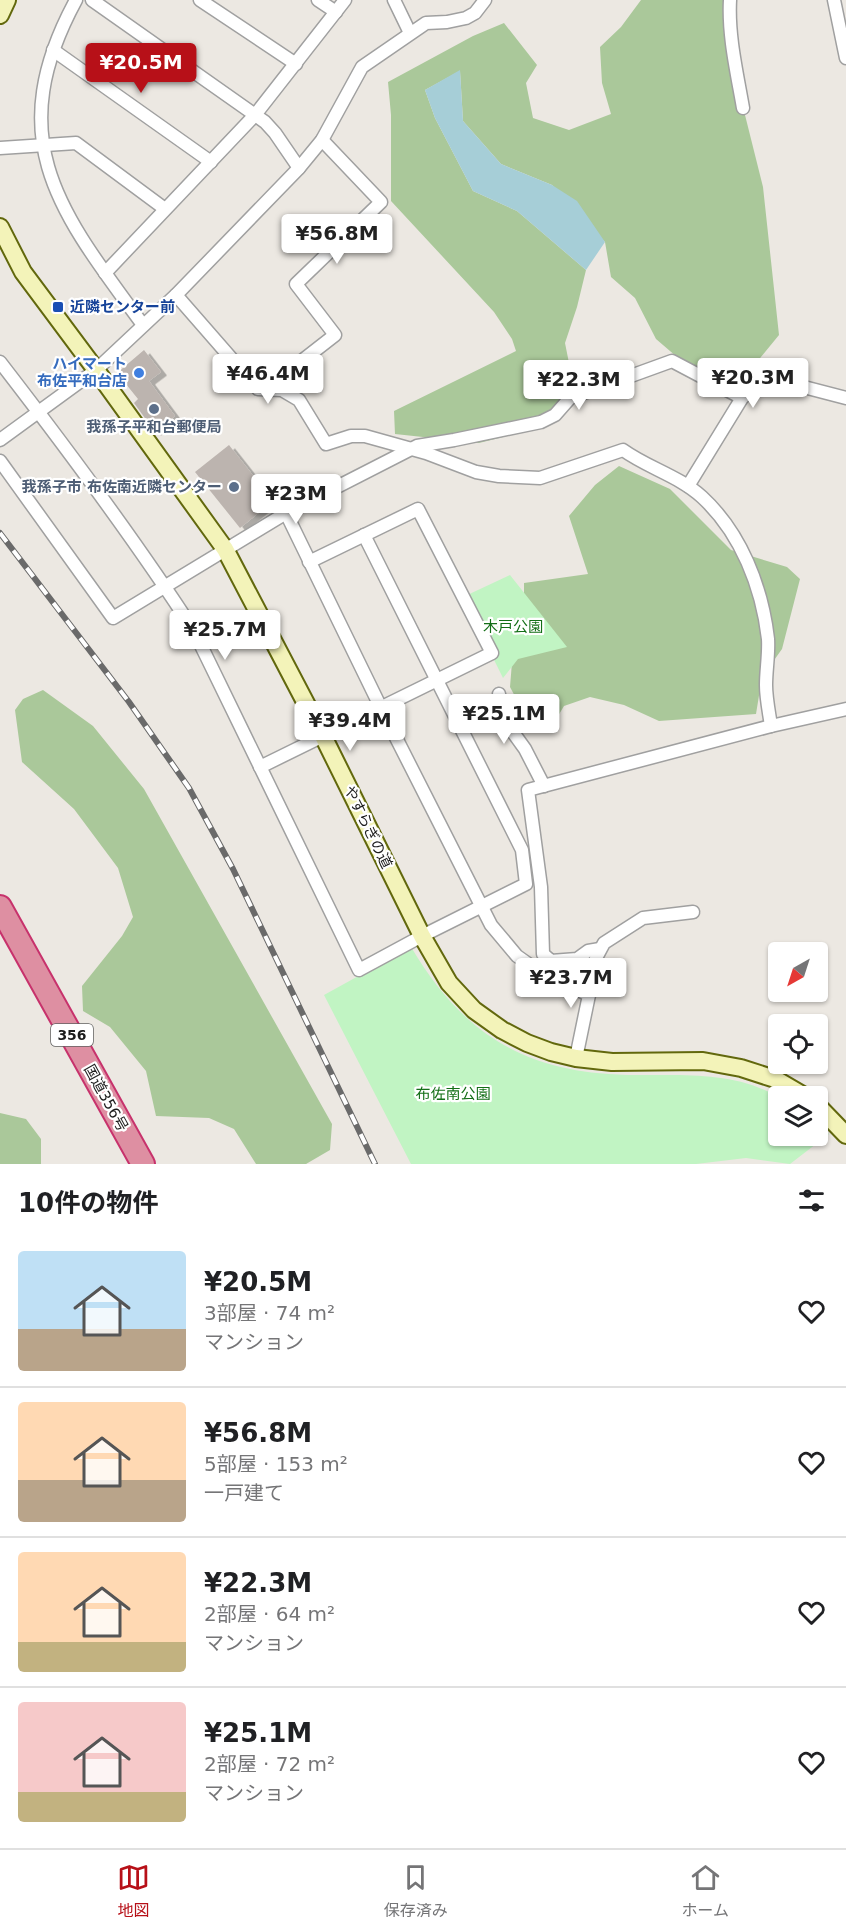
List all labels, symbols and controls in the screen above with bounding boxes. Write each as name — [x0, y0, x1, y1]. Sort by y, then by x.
pin: ¥20.5M — [92, 43, 190, 94]
text: ¥20.5M — [99, 50, 183, 74]
pin: ¥56.8M — [288, 214, 386, 265]
text: ¥56.8M — [295, 221, 379, 245]
place label: 近隣センター前 — [70, 298, 175, 316]
marker: 近隣センター前 — [51, 300, 65, 314]
pin: ¥46.4M — [219, 354, 317, 405]
place label: ハイマート 布佐平和台店 — [37, 355, 127, 390]
pin: ¥20.3M — [704, 358, 802, 409]
pin: ¥22.3M — [530, 360, 628, 411]
text: ¥46.4M — [226, 361, 310, 385]
text: ¥20.3M — [711, 365, 795, 389]
marker: ハイマート 布佐平和台店 — [132, 366, 146, 380]
text: ¥22.3M — [537, 367, 621, 391]
marker: 我孫子平和台郵便局 — [147, 402, 161, 416]
place label: 我孫子平和台郵便局 — [86, 418, 222, 436]
pin: ¥23M — [260, 474, 332, 525]
place label: 我孫子市 布佐南近隣センター — [22, 478, 222, 496]
marker: 我孫子市 布佐南近隣センター — [227, 480, 241, 494]
text: ¥23M — [265, 481, 327, 505]
pin: ¥25.7M — [176, 610, 274, 661]
text: ¥25.7M — [183, 617, 267, 641]
park label: 木戸公園 — [483, 618, 543, 636]
pin: ¥25.1M — [455, 694, 553, 745]
pin: ¥39.4M — [301, 701, 399, 752]
text: ¥25.1M — [462, 701, 546, 725]
text: ¥39.4M — [308, 708, 392, 732]
street label: やすらぎの道 — [340, 783, 396, 871]
north arrow — [768, 942, 828, 1002]
map controls — [768, 942, 828, 1146]
pin: ¥23.7M — [522, 958, 620, 1009]
text: ¥23.7M — [529, 965, 613, 989]
button: locate — [768, 1014, 828, 1074]
road number: 356 — [51, 1024, 93, 1046]
street label: 国道356号 — [80, 1061, 132, 1135]
park label: 布佐南公園 — [415, 1085, 491, 1103]
button: layers — [768, 1086, 828, 1146]
icon: filters — [795, 1184, 828, 1217]
text: 10件の物件 — [18, 1188, 158, 1218]
text: ¥20.5M — [204, 1267, 312, 1297]
icon: home — [66, 1275, 138, 1347]
icon: heart — [795, 1295, 828, 1328]
text: 3部屋 · 74 m² — [204, 1301, 335, 1325]
text: マンション — [204, 1330, 304, 1354]
text: ¥56.8M — [204, 1418, 312, 1448]
icon: home — [66, 1426, 138, 1498]
icon: heart — [795, 1446, 828, 1479]
text: 5部屋 · 153 m² — [204, 1452, 348, 1476]
text: 一戸建て — [204, 1481, 284, 1505]
text: ¥22.3M — [204, 1568, 312, 1598]
icon: home — [66, 1576, 138, 1648]
icon: heart — [795, 1596, 828, 1629]
text: 2部屋 · 64 m² — [204, 1602, 335, 1626]
text: マンション — [204, 1631, 304, 1655]
text: ¥25.1M — [204, 1718, 312, 1748]
icon: home — [66, 1726, 138, 1798]
icon: heart — [795, 1746, 828, 1779]
text: 2部屋 · 72 m² — [204, 1752, 335, 1776]
text: マンション — [204, 1781, 304, 1805]
tab: 地図 — [117, 1861, 150, 1921]
tab: 保存済み — [384, 1861, 448, 1921]
tab: ホーム — [682, 1861, 729, 1921]

